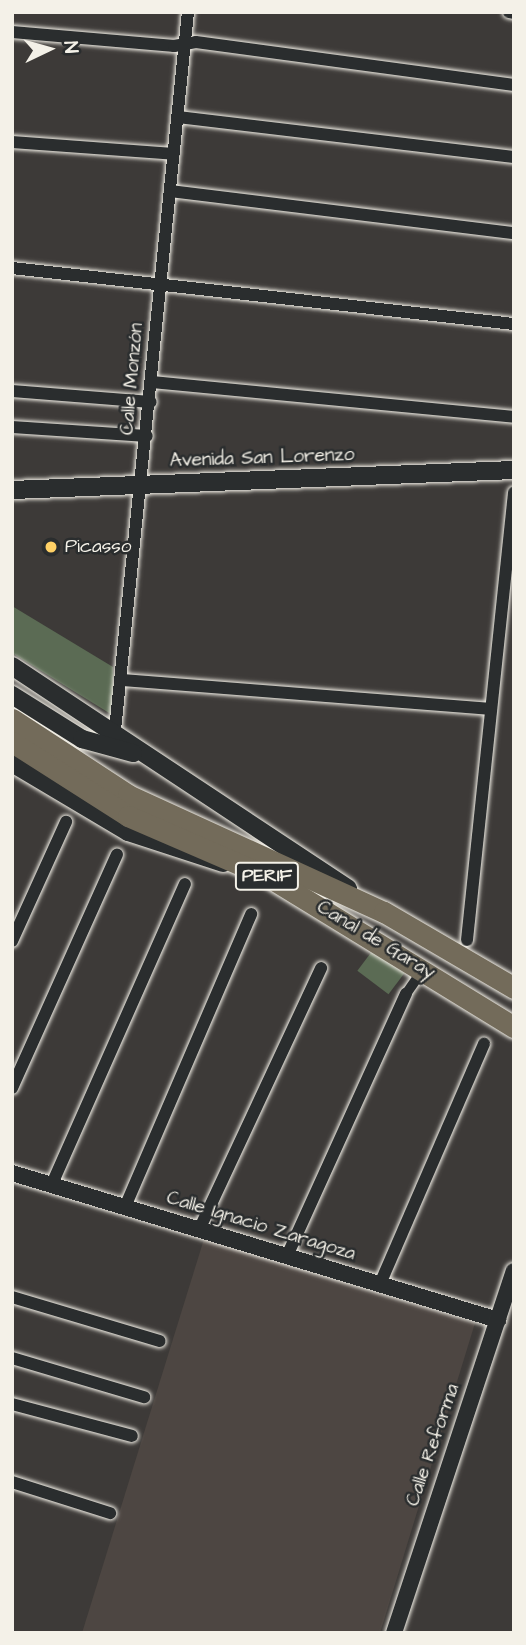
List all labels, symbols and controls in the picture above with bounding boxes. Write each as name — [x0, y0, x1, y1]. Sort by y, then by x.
north arrow — [14, 14, 84, 84]
text: N — [56, 40, 84, 54]
street label: Calle Monzón — [116, 322, 148, 436]
street label: Avenida San Lorenzo — [169, 443, 355, 473]
place label: Picasso — [65, 536, 131, 558]
marker: Picasso — [43, 539, 59, 555]
road number: PERIF — [234, 862, 300, 890]
street label: Canal de Garay — [313, 896, 439, 984]
street label: Calle Ignacio Zaragoza — [164, 1186, 358, 1266]
street label: Calle Reforma — [401, 1381, 465, 1509]

